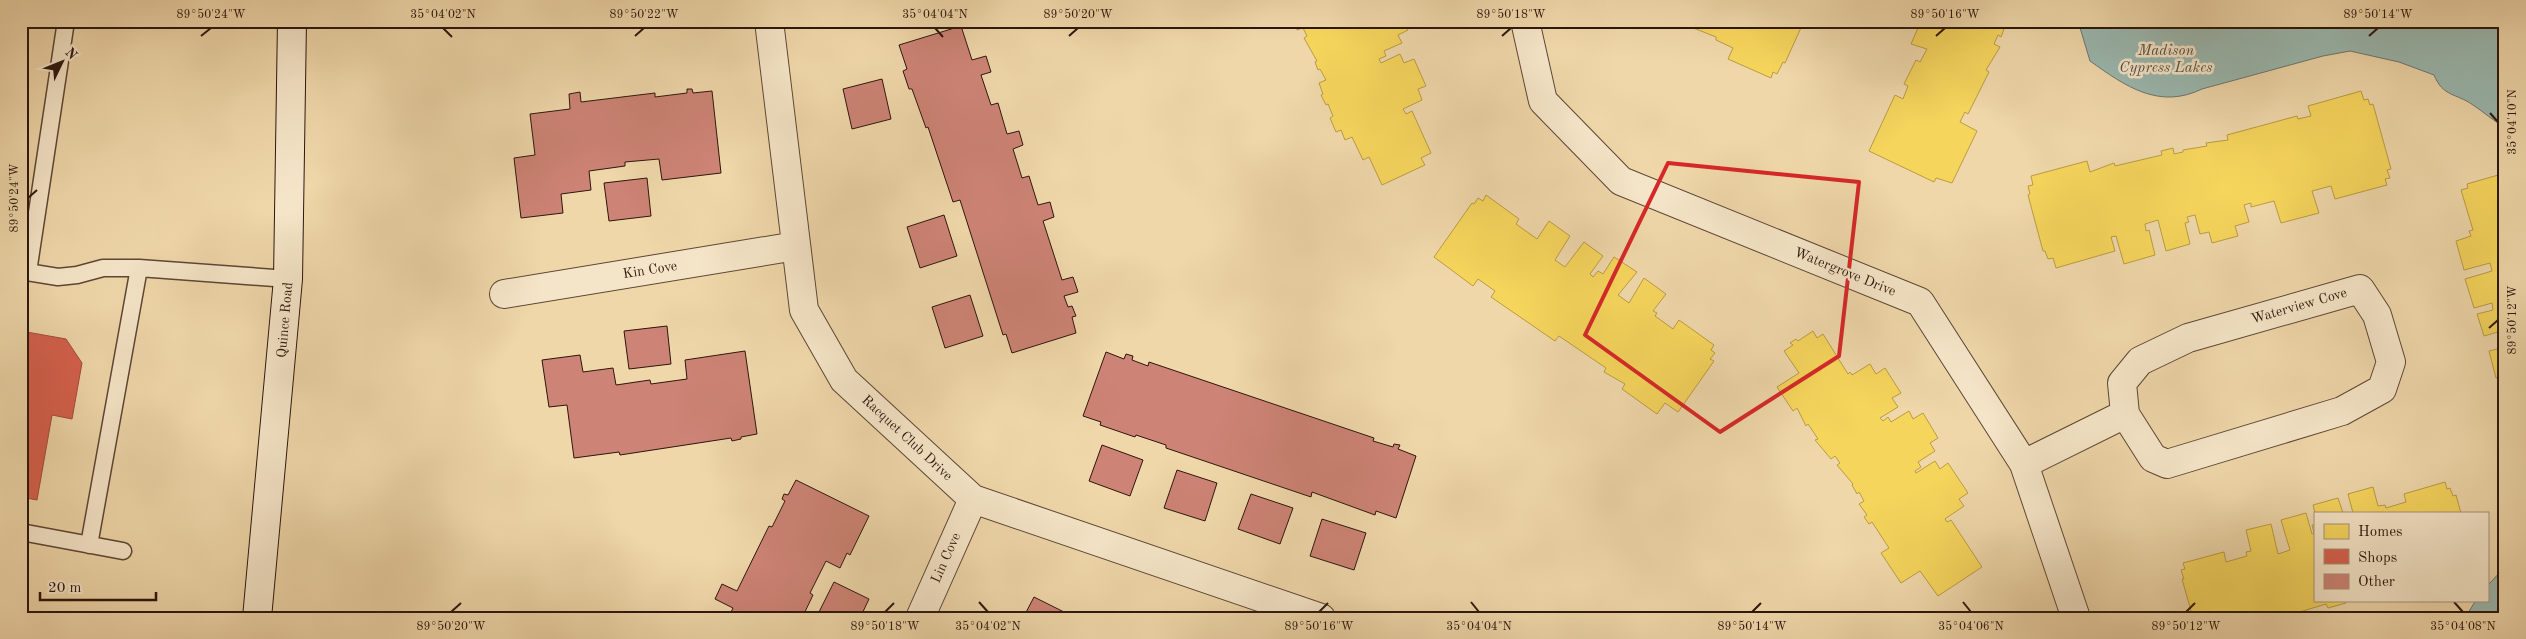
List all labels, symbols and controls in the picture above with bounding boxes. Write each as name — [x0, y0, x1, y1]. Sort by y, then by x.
text: 89°50'24"W — [176, 8, 246, 21]
text: 35°04'02"N — [410, 8, 476, 21]
text: 89°50'22"W — [609, 8, 679, 21]
text: 35°04'04"N — [902, 8, 968, 21]
text: 89°50'20"W — [1043, 8, 1113, 21]
text: 89°50'18"W — [1476, 8, 1546, 21]
text: 89°50'16"W — [1910, 8, 1980, 21]
text: 89°50'14"W — [2343, 8, 2413, 21]
north arrow — [38, 38, 88, 88]
water label: Madison Cypress Lakes — [2119, 44, 2213, 76]
text: N — [62, 45, 80, 63]
text: 35°04'10"N — [2506, 89, 2519, 155]
text: 89°50'24"W — [8, 163, 21, 233]
street label: Watergrove Drive — [1792, 245, 1898, 299]
street label: Kin Cove — [622, 259, 678, 281]
street label: Quince Road — [275, 281, 295, 359]
text: 89°50'12"W — [2506, 285, 2519, 355]
street label: Waterview Cove — [2249, 286, 2349, 326]
street label: Racquet Club Drive — [859, 393, 955, 483]
legend — [2314, 512, 2488, 602]
text: Homes — [2358, 525, 2403, 540]
street label: Lin Cove — [929, 531, 963, 585]
text: Shops — [2358, 551, 2397, 566]
scale bar — [40, 569, 156, 601]
text: Other — [2358, 575, 2395, 590]
text: 20 m — [48, 581, 82, 596]
text: 89°50'20"W — [416, 620, 486, 633]
text: 89°50'18"W — [850, 620, 920, 633]
text: 35°04'02"N — [955, 620, 1021, 633]
text: 89°50'16"W — [1284, 620, 1354, 633]
text: 35°04'04"N — [1446, 620, 1512, 633]
text: 89°50'14"W — [1717, 620, 1787, 633]
text: 35°04'06"N — [1938, 620, 2004, 633]
text: 89°50'12"W — [2151, 620, 2221, 633]
text: 35°04'08"N — [2430, 620, 2496, 633]

